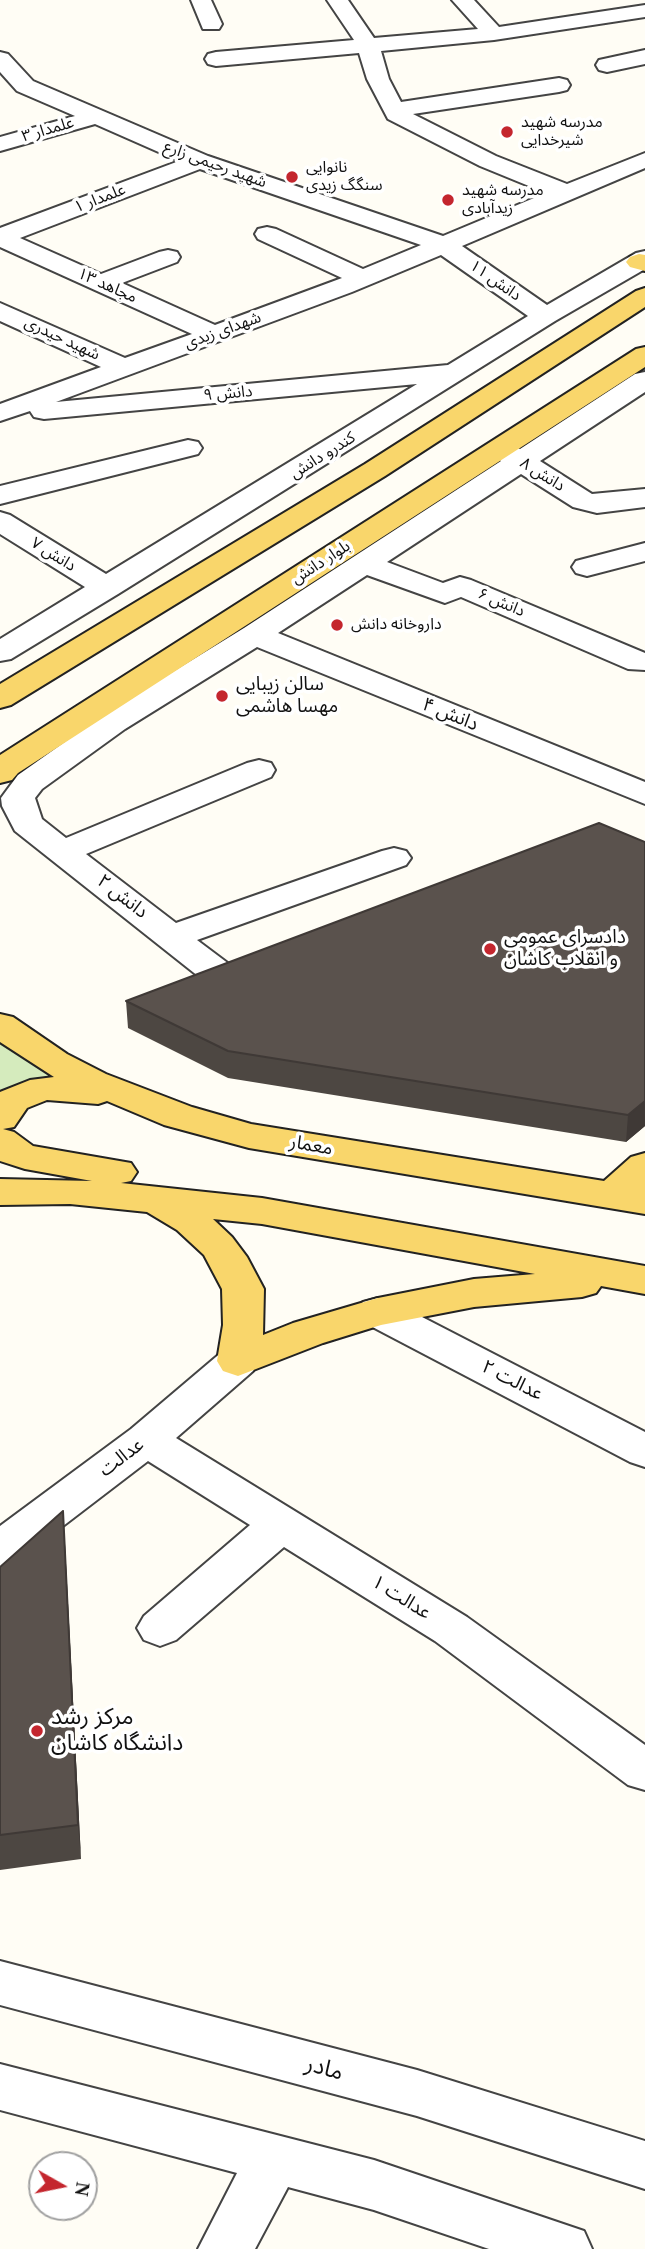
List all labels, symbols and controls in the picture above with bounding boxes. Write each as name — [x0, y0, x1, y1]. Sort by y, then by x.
street label: علمدار ۳ — [20, 113, 76, 147]
place label: مدرسه شهید شیرخدایی — [521, 113, 603, 151]
marker: مدرسه شهید شیرخدایی — [499, 124, 515, 140]
street label: شهید رحیمی زارع — [161, 138, 269, 192]
place label: نانوایی سنگگ زیدی — [306, 158, 383, 196]
marker: نانوایی سنگگ زیدی — [284, 169, 300, 185]
street label: علمدار ۱ — [72, 180, 128, 218]
place label: مدرسه شهید زیدآبادی — [462, 181, 544, 219]
marker: مدرسه شهید زیدآبادی — [440, 192, 456, 208]
street label: دانش ۱۱ — [466, 256, 524, 306]
street label: مجاهد ۱۳ — [74, 264, 140, 308]
street label: شهدای زیدی — [182, 308, 264, 354]
street label: شهید حیدری — [21, 313, 103, 365]
street label: دانش ۹ — [203, 382, 253, 406]
street label: کندرو دانش — [287, 428, 359, 484]
street label: دانش ۸ — [516, 454, 568, 496]
street label: دانش ۷ — [27, 534, 79, 576]
street label: بلوار دانش — [288, 537, 354, 589]
street label: دانش ۶ — [475, 585, 527, 621]
place label: داروخانه دانش — [351, 615, 442, 635]
marker: داروخانه دانش — [329, 617, 345, 633]
place label: سالن زیبایی مهسا هاشمی — [236, 674, 338, 718]
marker: سالن زیبایی مهسا هاشمی — [214, 688, 230, 704]
street label: دانش ۴ — [419, 693, 481, 737]
street label: دانش ۲ — [92, 870, 152, 924]
place label: دادسرای عمومی و انقلاب کاشان — [504, 927, 626, 971]
marker: دادسرای عمومی و انقلاب کاشان — [482, 941, 498, 957]
street label: معمار — [288, 1131, 334, 1161]
street label: عدالت ۲ — [478, 1356, 546, 1406]
street label: عدالت — [95, 1434, 149, 1482]
street label: عدالت ۱ — [367, 1571, 435, 1625]
place label: مرکز رشد دانشگاه کاشان — [51, 1704, 183, 1758]
marker: مرکز رشد دانشگاه کاشان — [29, 1723, 45, 1739]
street label: مادر — [302, 2051, 346, 2087]
north arrow — [28, 2151, 98, 2221]
text: N — [71, 2181, 94, 2197]

